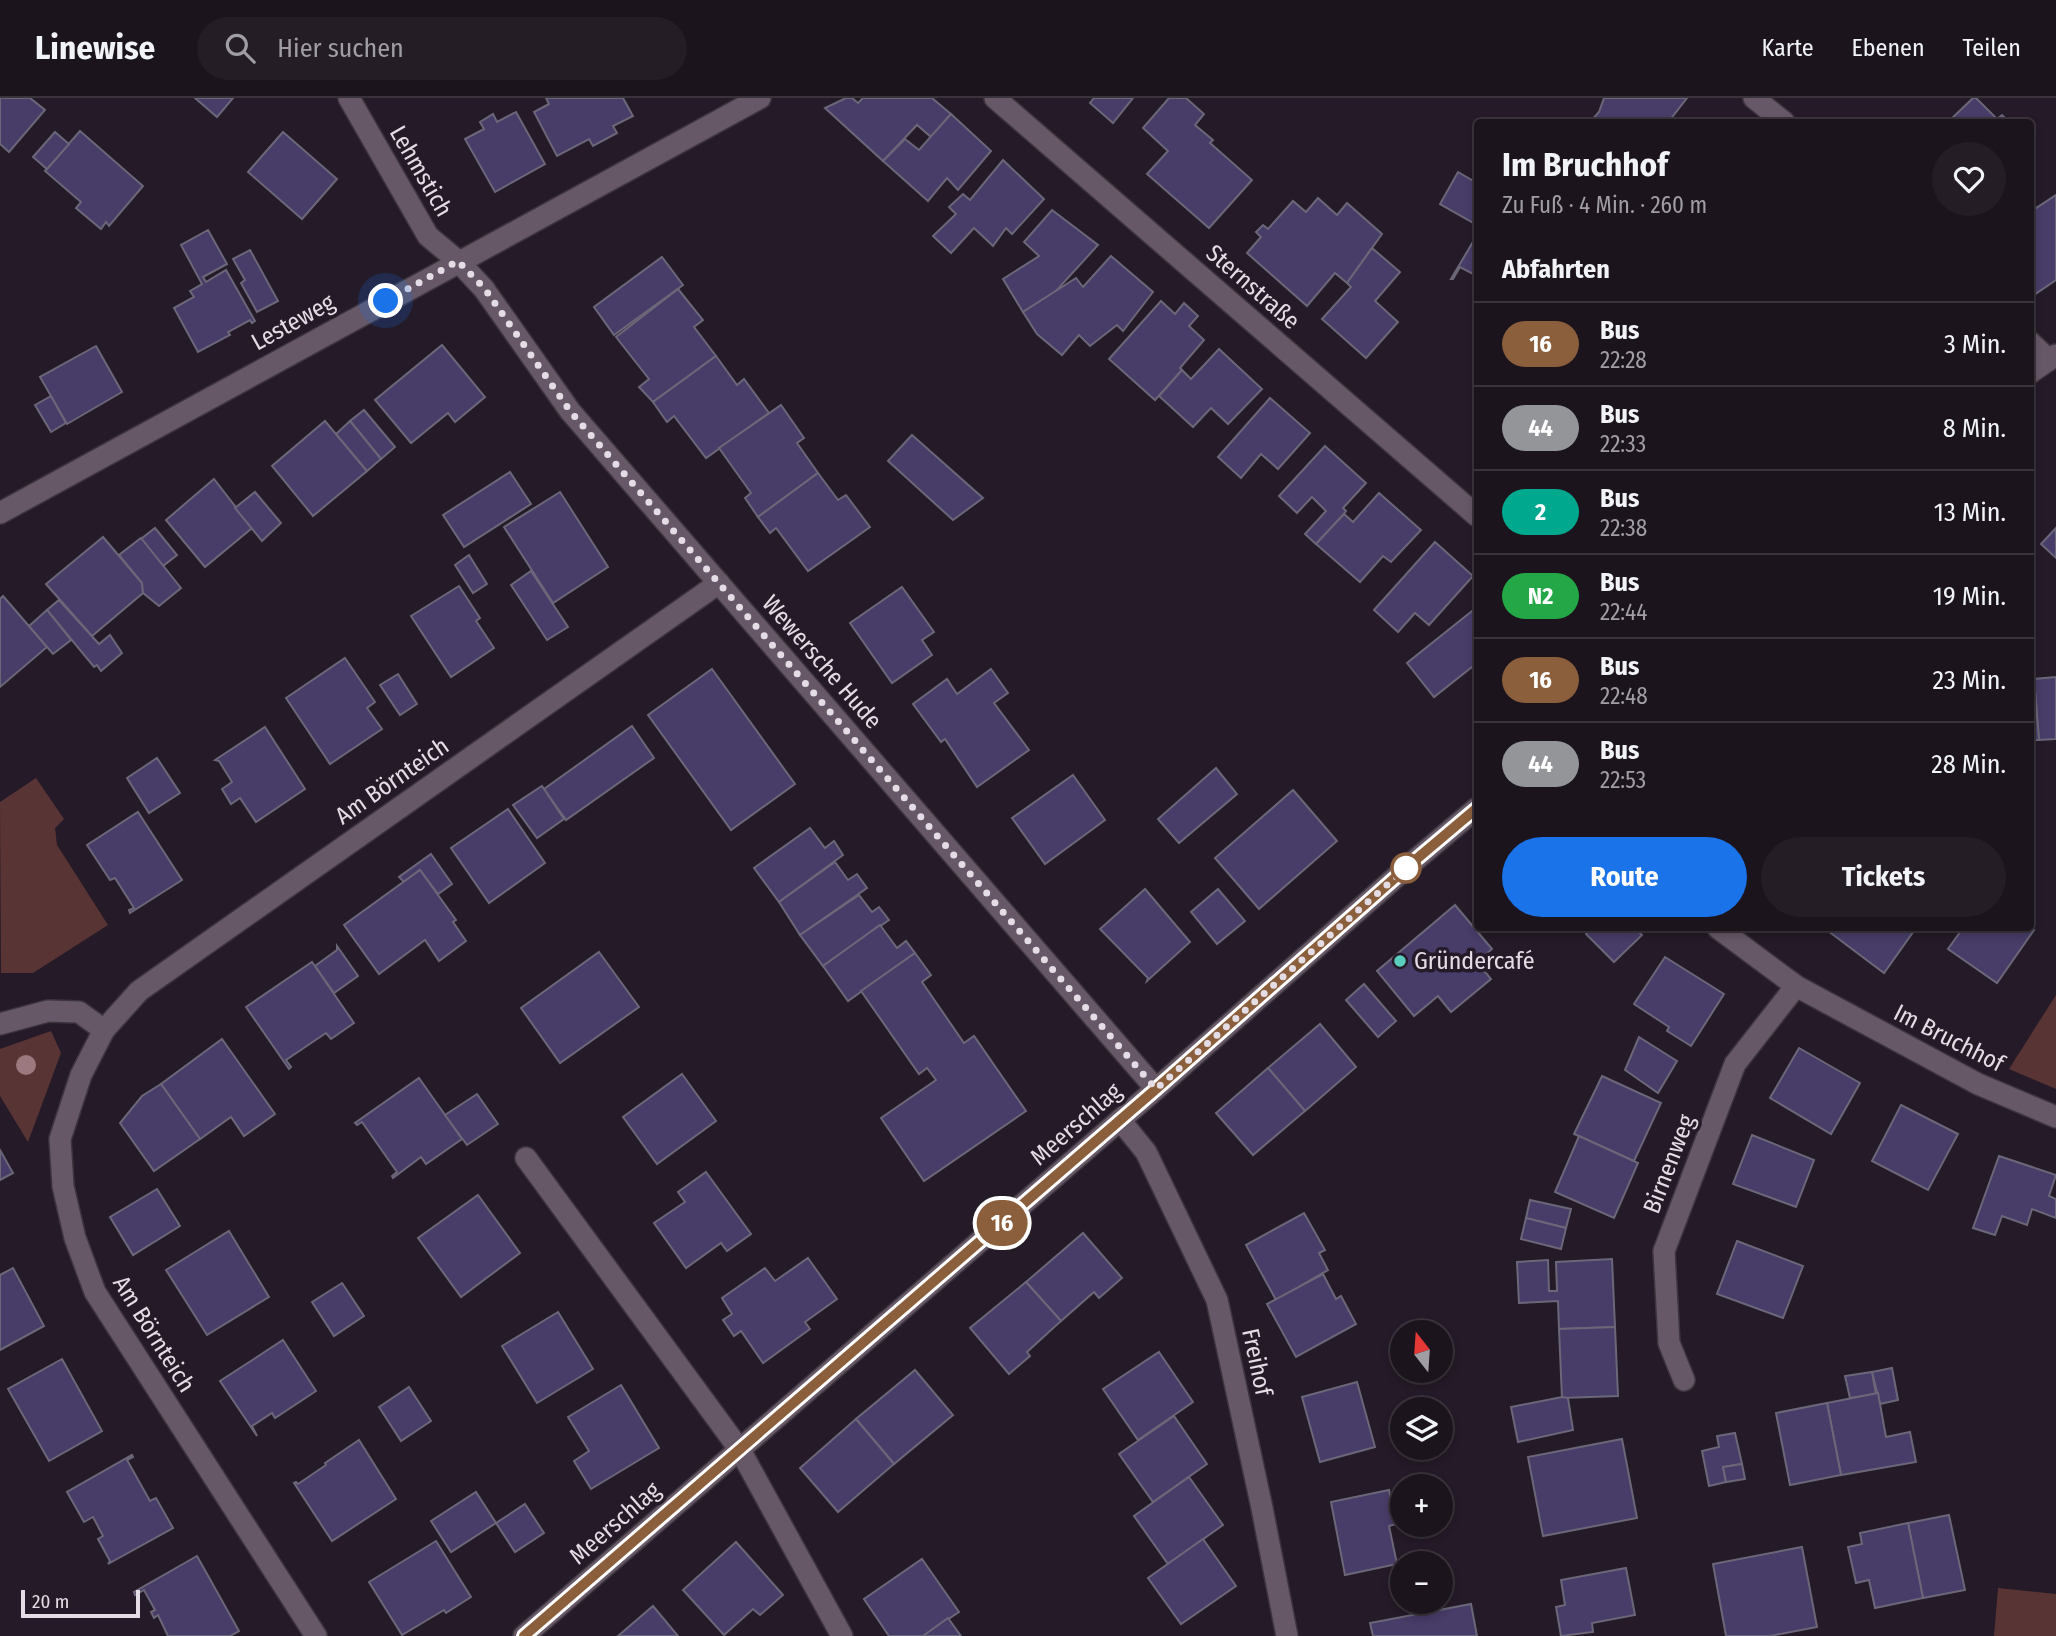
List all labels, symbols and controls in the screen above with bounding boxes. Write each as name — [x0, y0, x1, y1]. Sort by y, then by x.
search box — [197, 17, 687, 80]
text: Linewise — [35, 28, 155, 68]
icon: search — [221, 29, 259, 67]
text: Hier suchen — [277, 33, 404, 64]
text: Karte — [1762, 34, 1814, 62]
text: Ebenen — [1852, 34, 1925, 62]
text: Teilen — [1963, 34, 2021, 62]
street label: Lehmstich — [384, 121, 458, 221]
button: heart — [1932, 142, 2006, 216]
text: Im Bruchhof — [1502, 145, 1668, 185]
text: Zu Fuß · 4 Min. · 260 m — [1502, 191, 1707, 219]
street label: Sternstraße — [1201, 239, 1305, 335]
text: Abfahrten — [1502, 254, 1610, 285]
your location — [368, 283, 403, 318]
street label: Lesteweg — [247, 287, 340, 356]
text: Bus — [1600, 315, 1639, 346]
text: 3 Min. — [1944, 329, 2006, 360]
text: 16 — [1529, 330, 1552, 358]
text: 22:28 — [1600, 346, 1647, 374]
text: Bus — [1600, 399, 1639, 430]
text: 8 Min. — [1943, 413, 2006, 444]
text: 44 — [1528, 414, 1553, 442]
text: 22:33 — [1600, 430, 1646, 458]
text: Bus — [1600, 483, 1639, 514]
text: 13 Min. — [1934, 497, 2006, 528]
text: 2 — [1535, 498, 1546, 526]
text: 22:38 — [1600, 514, 1647, 542]
text: Bus — [1600, 567, 1639, 598]
text: 19 Min. — [1933, 581, 2006, 612]
text: N2 — [1528, 582, 1553, 610]
street label: Wewersche Hude — [756, 590, 888, 734]
text: 22:44 — [1600, 598, 1647, 626]
text: Bus — [1600, 651, 1639, 682]
text: 23 Min. — [1932, 665, 2006, 696]
text: 16 — [1529, 666, 1552, 694]
text: 22:48 — [1600, 682, 1648, 710]
street label: Am Börnteich — [330, 732, 454, 830]
text: Bus — [1600, 735, 1639, 766]
text: 28 Min. — [1931, 749, 2006, 780]
text: 44 — [1528, 750, 1553, 778]
text: 22:53 — [1600, 766, 1646, 794]
button: Route — [1502, 837, 1747, 917]
button: Tickets — [1761, 837, 2006, 917]
unlabelled marker — [1391, 853, 1421, 883]
place label: Gründercafé — [1414, 947, 1535, 975]
marker: Gründercafé — [1392, 953, 1408, 969]
street label: Im Bruchhof — [1889, 998, 2010, 1078]
street label: Meerschlag — [1025, 1077, 1128, 1171]
street label: Birnenweg — [1637, 1110, 1701, 1217]
line badge: 16 — [970, 1200, 1034, 1246]
text: 16 — [991, 1209, 1013, 1237]
street label: Am Börnteich — [107, 1271, 201, 1397]
north arrow — [1390, 1320, 1452, 1382]
map controls — [1390, 1320, 1453, 1614]
street label: Freihof — [1236, 1326, 1278, 1400]
button: layers — [1390, 1397, 1453, 1460]
button: + — [1390, 1474, 1453, 1537]
street label: Meerschlag — [564, 1476, 667, 1570]
button: − — [1390, 1551, 1453, 1614]
scale bar — [21, 1587, 140, 1619]
text: 20 m — [32, 1590, 69, 1613]

